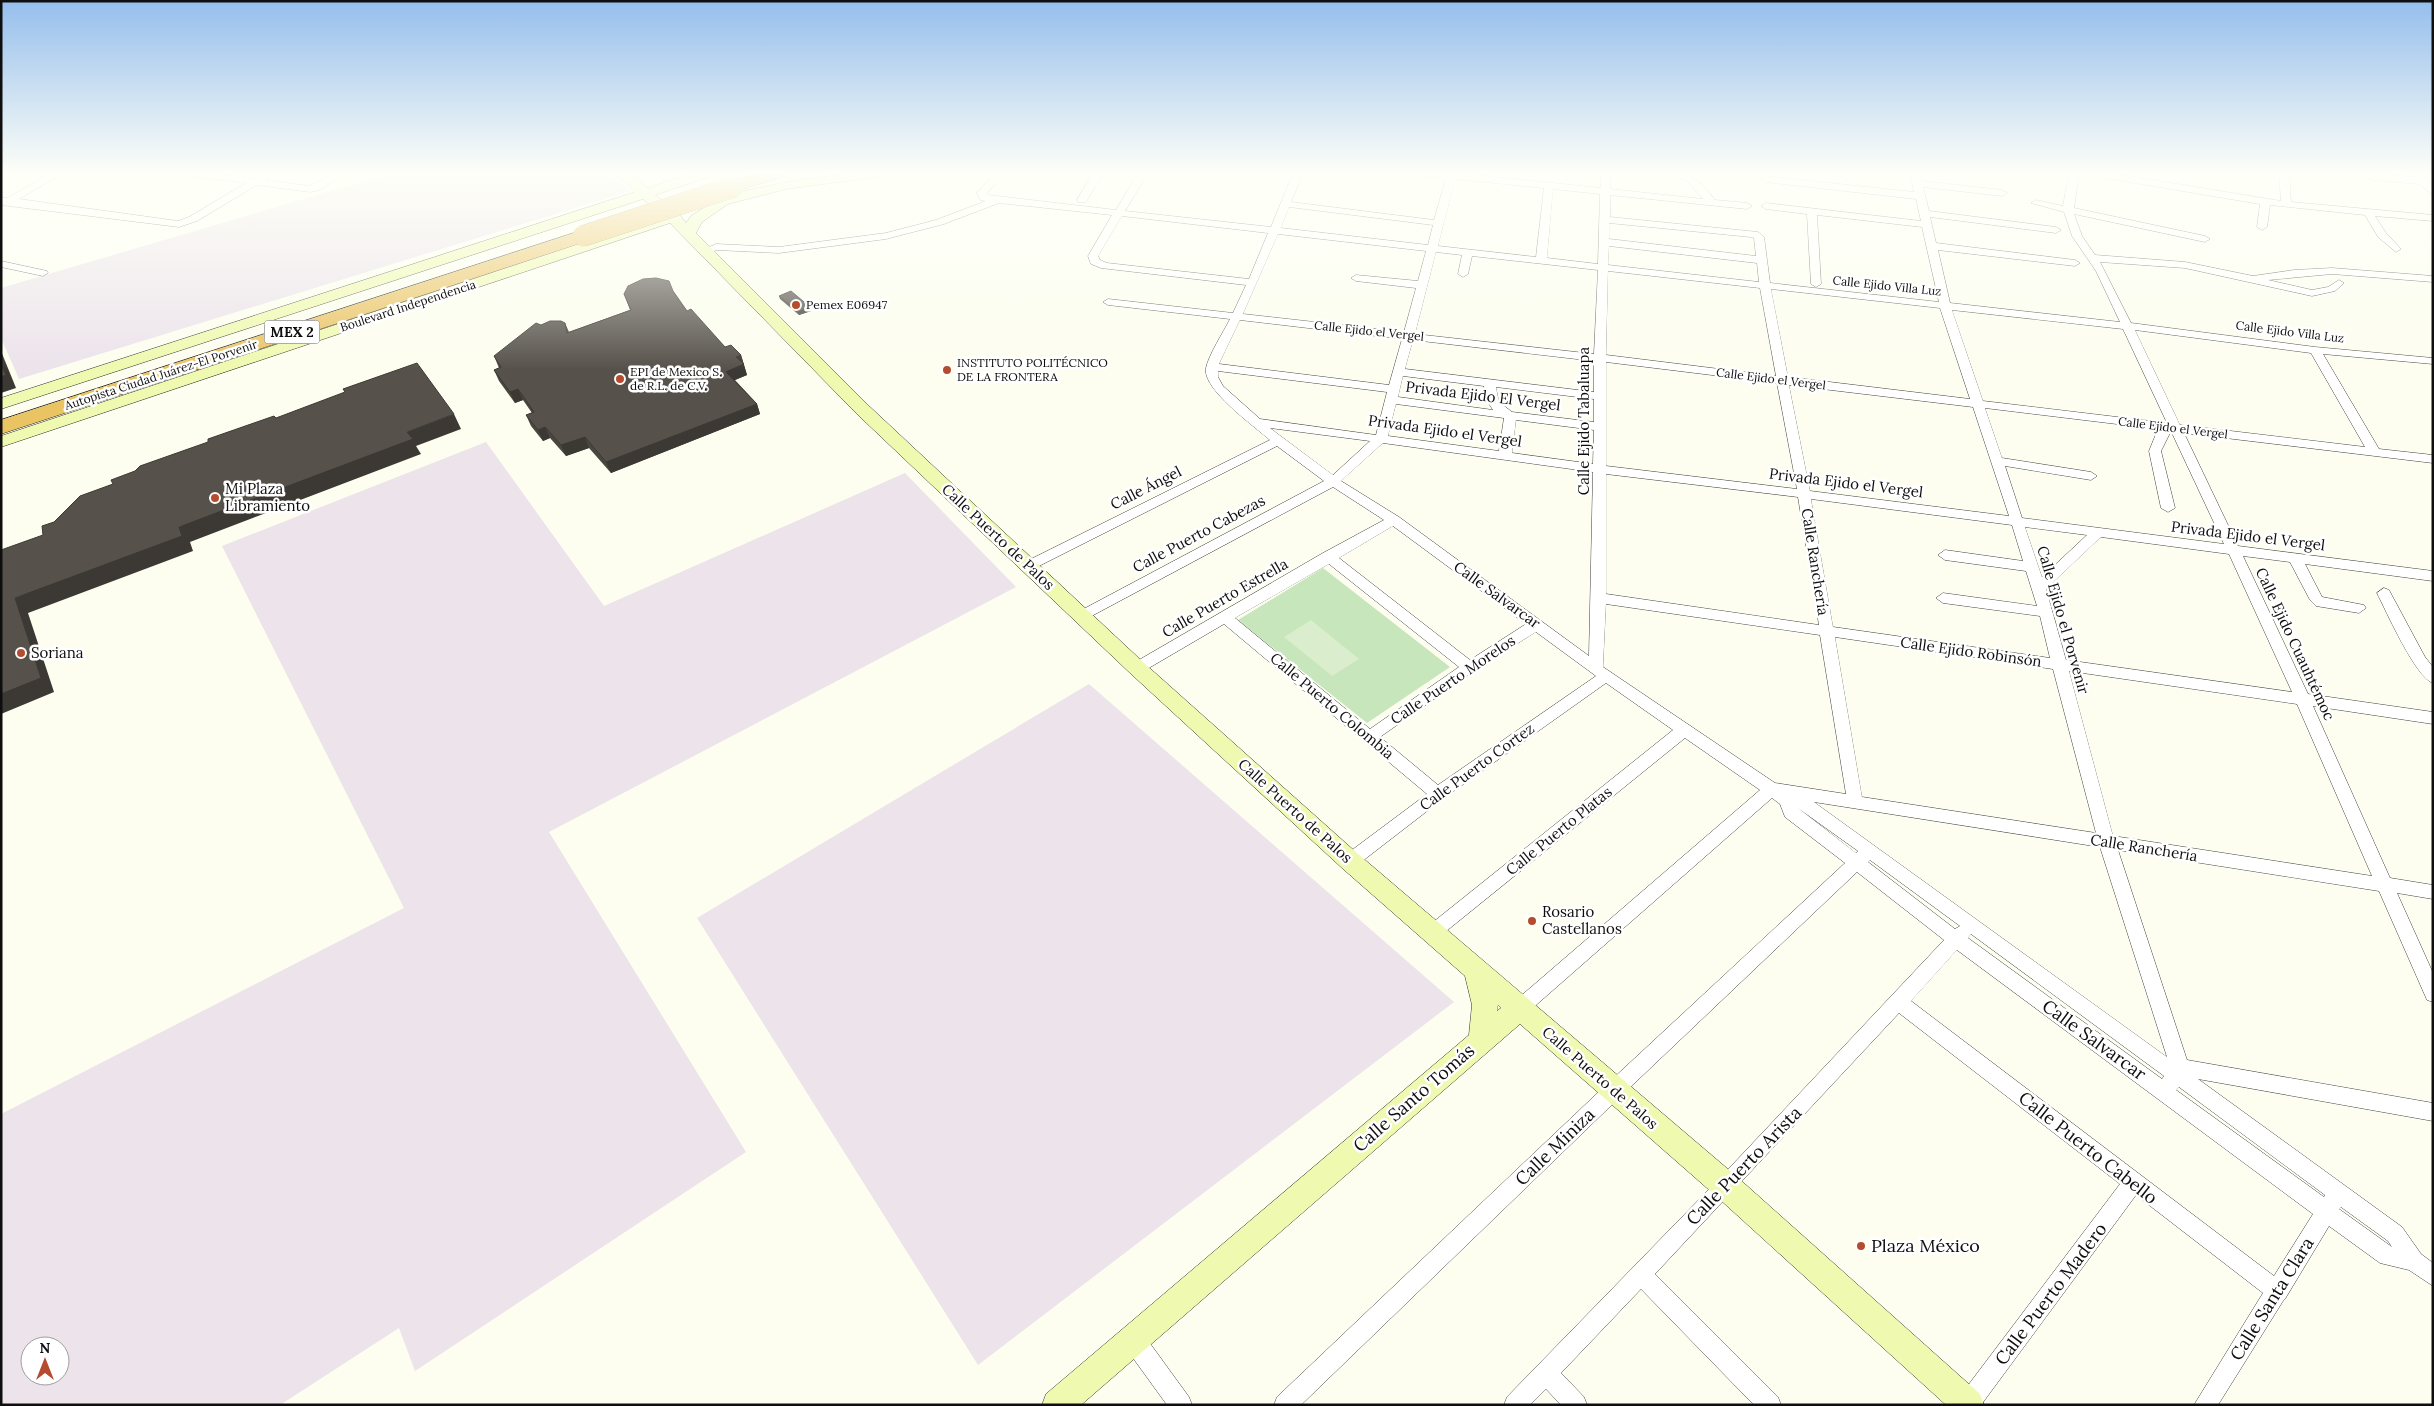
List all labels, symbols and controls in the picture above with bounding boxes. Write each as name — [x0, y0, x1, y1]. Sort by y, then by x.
street label: Calle Ejido Villa Luz — [1832, 272, 1942, 299]
street label: Boulevard Independencia — [338, 276, 478, 335]
place label: Pemex E06947 — [806, 297, 888, 312]
marker: Pemex E06947 — [790, 299, 802, 311]
street label: Calle Ejido el Vergel — [1313, 317, 1425, 344]
street label: Calle Ejido Villa Luz — [2235, 317, 2345, 346]
road number: MEX 2 — [264, 321, 320, 344]
street label: Autopista Ciudad Juárez-El Porvenir — [62, 336, 260, 413]
street label: Calle Ejido Tabaluapa — [1574, 347, 1593, 495]
place label: INSTITUTO POLITÉCNICO DE LA FRONTERA — [957, 355, 1108, 384]
place label: EPI de Mexico S. de R.L. de C.V. — [630, 364, 722, 393]
marker: INSTITUTO POLITÉCNICO DE LA FRONTERA — [941, 364, 953, 376]
street label: Calle Ejido el Vergel — [1715, 364, 1827, 393]
marker: EPI de Mexico S. de R.L. de C.V. — [614, 373, 626, 385]
street label: Privada Ejido El Vergel — [1404, 377, 1562, 414]
street label: Privada Ejido el Vergel — [1367, 410, 1523, 451]
street label: Calle Ejido el Vergel — [2117, 413, 2229, 442]
street label: Calle Ángel — [1107, 462, 1185, 514]
street label: Privada Ejido el Vergel — [1768, 464, 1924, 501]
place label: Mi Plaza Libramiento — [225, 479, 310, 515]
street label: Calle Puerto de Palos — [938, 479, 1059, 594]
street label: Calle Puerto Cabezas — [1129, 491, 1268, 577]
marker: Mi Plaza Libramiento — [209, 492, 221, 504]
street label: Calle Ranchería — [1798, 507, 1833, 617]
street label: Privada Ejido el Vergel — [2170, 517, 2326, 554]
street label: Calle Ejido el Porvenir — [2033, 544, 2094, 697]
street label: Calle Puerto Estrella — [1158, 554, 1291, 641]
street label: Calle Salvarcar — [1450, 557, 1545, 633]
street label: Calle Ejido Cuauhtémoc — [2252, 564, 2339, 723]
street label: Calle Puerto Morelos — [1387, 631, 1519, 728]
street label: Calle Ejido Robinsón — [1899, 632, 2043, 671]
place label: Soriana — [31, 643, 84, 662]
marker: Soriana — [15, 647, 27, 659]
street label: Calle Puerto Colombia — [1266, 648, 1398, 763]
street label: Calle Puerto Cortez — [1416, 719, 1538, 815]
street label: Calle Puerto de Palos — [1234, 754, 1356, 867]
street label: Calle Puerto Platas — [1502, 782, 1616, 879]
street label: Calle Ranchería — [2089, 830, 2199, 865]
place label: Rosario Castellanos — [1542, 902, 1622, 938]
marker: Rosario Castellanos — [1526, 915, 1538, 927]
street label: Calle Salvarcar — [2038, 994, 2151, 1085]
street label: Calle Puerto de Palos — [1538, 1022, 1662, 1133]
street label: Calle Santo Tomás — [1348, 1039, 1479, 1157]
street label: Calle Puerto Cabello — [2014, 1086, 2162, 1209]
street label: Calle Puerto Arista — [1681, 1101, 1806, 1230]
street label: Calle Miniza — [1510, 1103, 1599, 1190]
street label: Calle Puerto Madero — [1990, 1218, 2112, 1369]
street label: Calle Santa Clara — [2224, 1233, 2319, 1365]
place label: Plaza México — [1871, 1234, 1980, 1257]
marker: Plaza México — [1855, 1240, 1867, 1252]
north arrow — [20, 1336, 70, 1386]
text: N — [40, 1339, 51, 1357]

